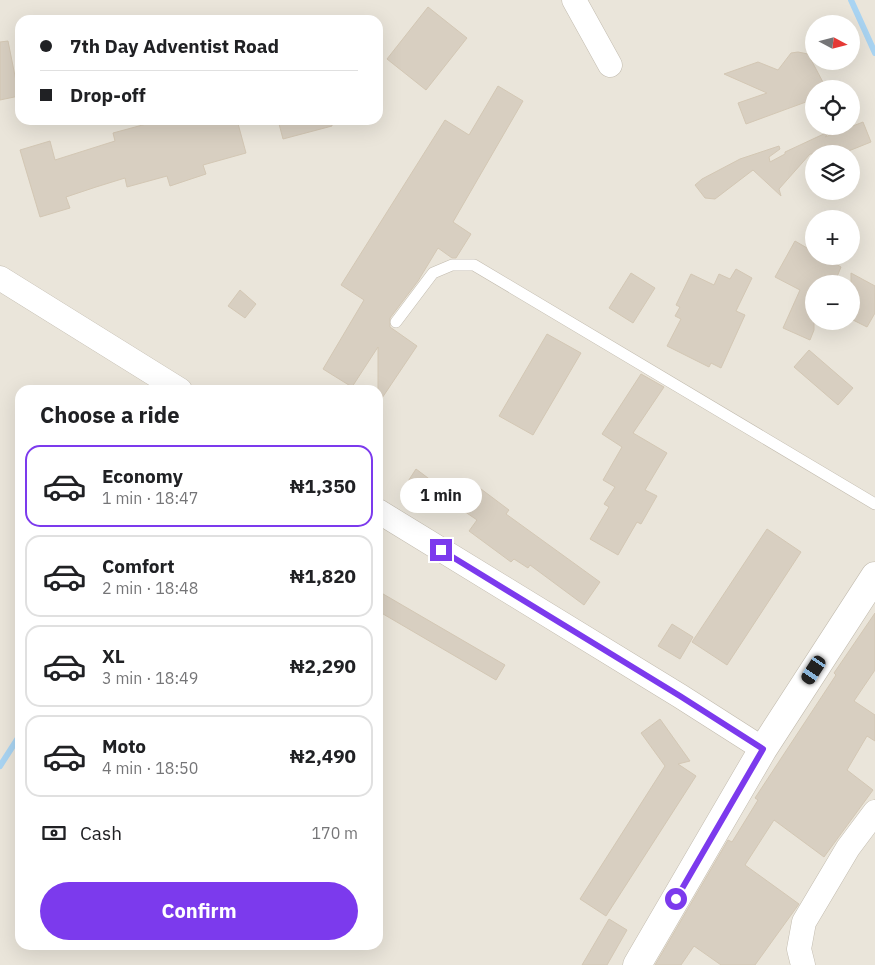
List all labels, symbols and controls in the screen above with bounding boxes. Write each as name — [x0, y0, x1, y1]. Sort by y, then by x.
north arrow — [805, 15, 860, 70]
map controls — [805, 15, 860, 330]
text: 7th Day Adventist Road — [70, 34, 279, 58]
button: locate — [805, 80, 860, 135]
text: Drop-off — [70, 83, 146, 107]
button: layers — [805, 145, 860, 200]
button: + — [805, 210, 860, 265]
button: − — [805, 275, 860, 330]
text: Choose a ride — [40, 400, 180, 429]
icon: car — [42, 464, 87, 509]
text: Economy — [102, 464, 183, 488]
text: ₦1,350 — [290, 474, 356, 498]
callout: 1 min — [400, 478, 482, 512]
text: 1 min — [420, 485, 462, 505]
text: 1 min · 18:47 — [102, 488, 198, 508]
route end — [430, 539, 452, 561]
icon: car — [42, 554, 87, 599]
text: Comfort — [102, 554, 175, 578]
text: ₦1,820 — [290, 564, 356, 588]
text: 2 min · 18:48 — [102, 578, 198, 598]
icon: car — [42, 644, 87, 689]
text: XL — [102, 644, 125, 668]
car — [799, 653, 828, 687]
text: ₦2,290 — [290, 654, 356, 678]
text: 3 min · 18:49 — [102, 668, 198, 688]
icon: car — [42, 734, 87, 779]
text: Moto — [102, 734, 146, 758]
text: ₦2,490 — [290, 744, 356, 768]
text: 4 min · 18:50 — [102, 758, 198, 778]
icon: cash — [40, 819, 68, 847]
text: Cash — [80, 821, 122, 845]
text: 170 m — [311, 823, 358, 843]
button: Confirm — [40, 882, 358, 940]
route start — [665, 888, 687, 910]

